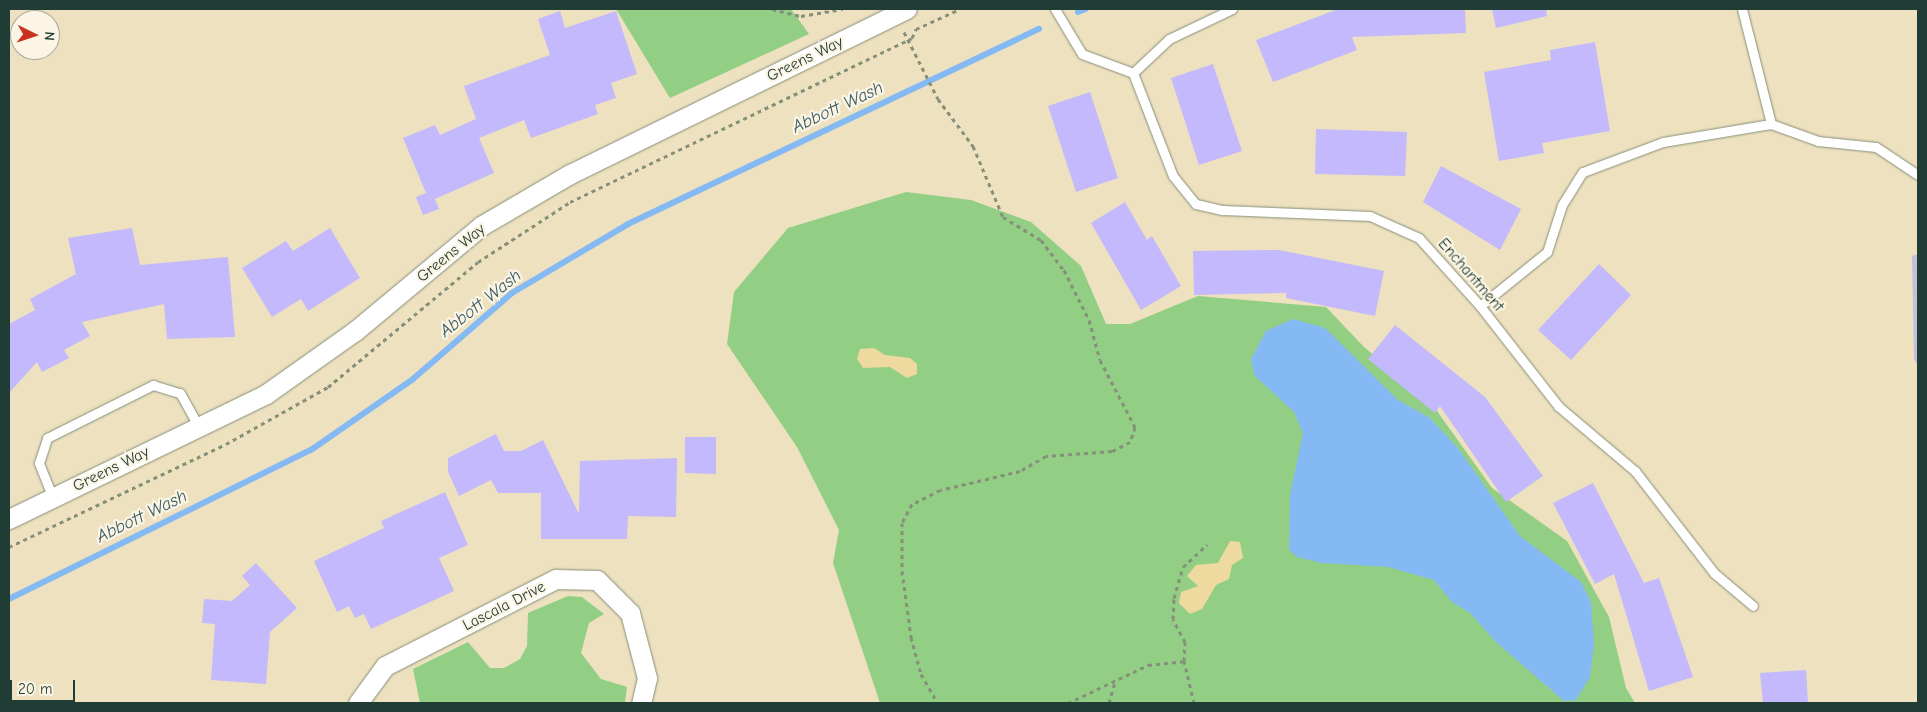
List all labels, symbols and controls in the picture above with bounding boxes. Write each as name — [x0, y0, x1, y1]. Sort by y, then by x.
north arrow — [10, 10, 60, 60]
text: N — [41, 31, 58, 41]
street label: Greens Way — [764, 32, 846, 86]
water label: Abbott Wash — [789, 78, 887, 138]
street label: Greens Way — [413, 220, 489, 286]
street label: Enchantment — [1434, 234, 1508, 316]
water label: Abbott Wash — [436, 265, 526, 343]
street label: Greens Way — [70, 442, 152, 496]
water label: Abbott Wash — [93, 486, 191, 548]
street label: Lascala Drive — [460, 577, 548, 635]
scale bar — [12, 670, 78, 702]
text: 20 m — [18, 680, 52, 698]

